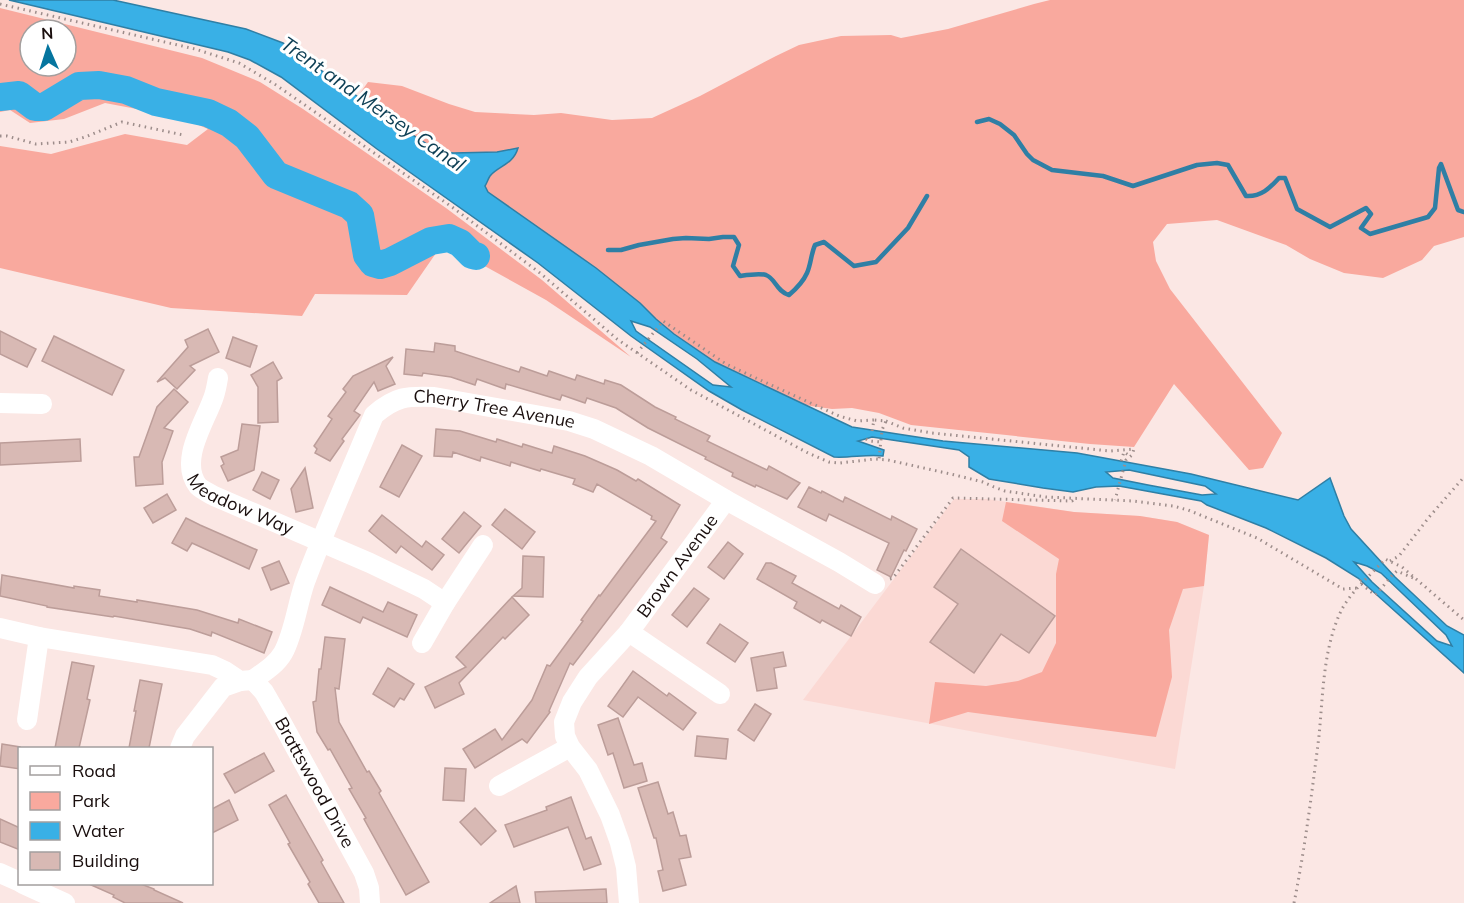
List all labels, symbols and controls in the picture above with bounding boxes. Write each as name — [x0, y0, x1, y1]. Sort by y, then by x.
north arrow — [18, 18, 78, 78]
text: N — [41, 23, 54, 43]
water label: Trent and Mersey Canal — [276, 31, 470, 177]
street label: Cherry Tree Avenue — [413, 385, 578, 433]
street label: Meadow Way — [182, 469, 297, 540]
street label: Brown Avenue — [632, 510, 723, 622]
street label: Brattswood Drive — [270, 713, 360, 852]
legend — [18, 747, 213, 885]
text: Road — [72, 759, 116, 782]
text: Park — [72, 789, 111, 812]
text: Water — [72, 819, 125, 842]
text: Building — [72, 849, 140, 872]

